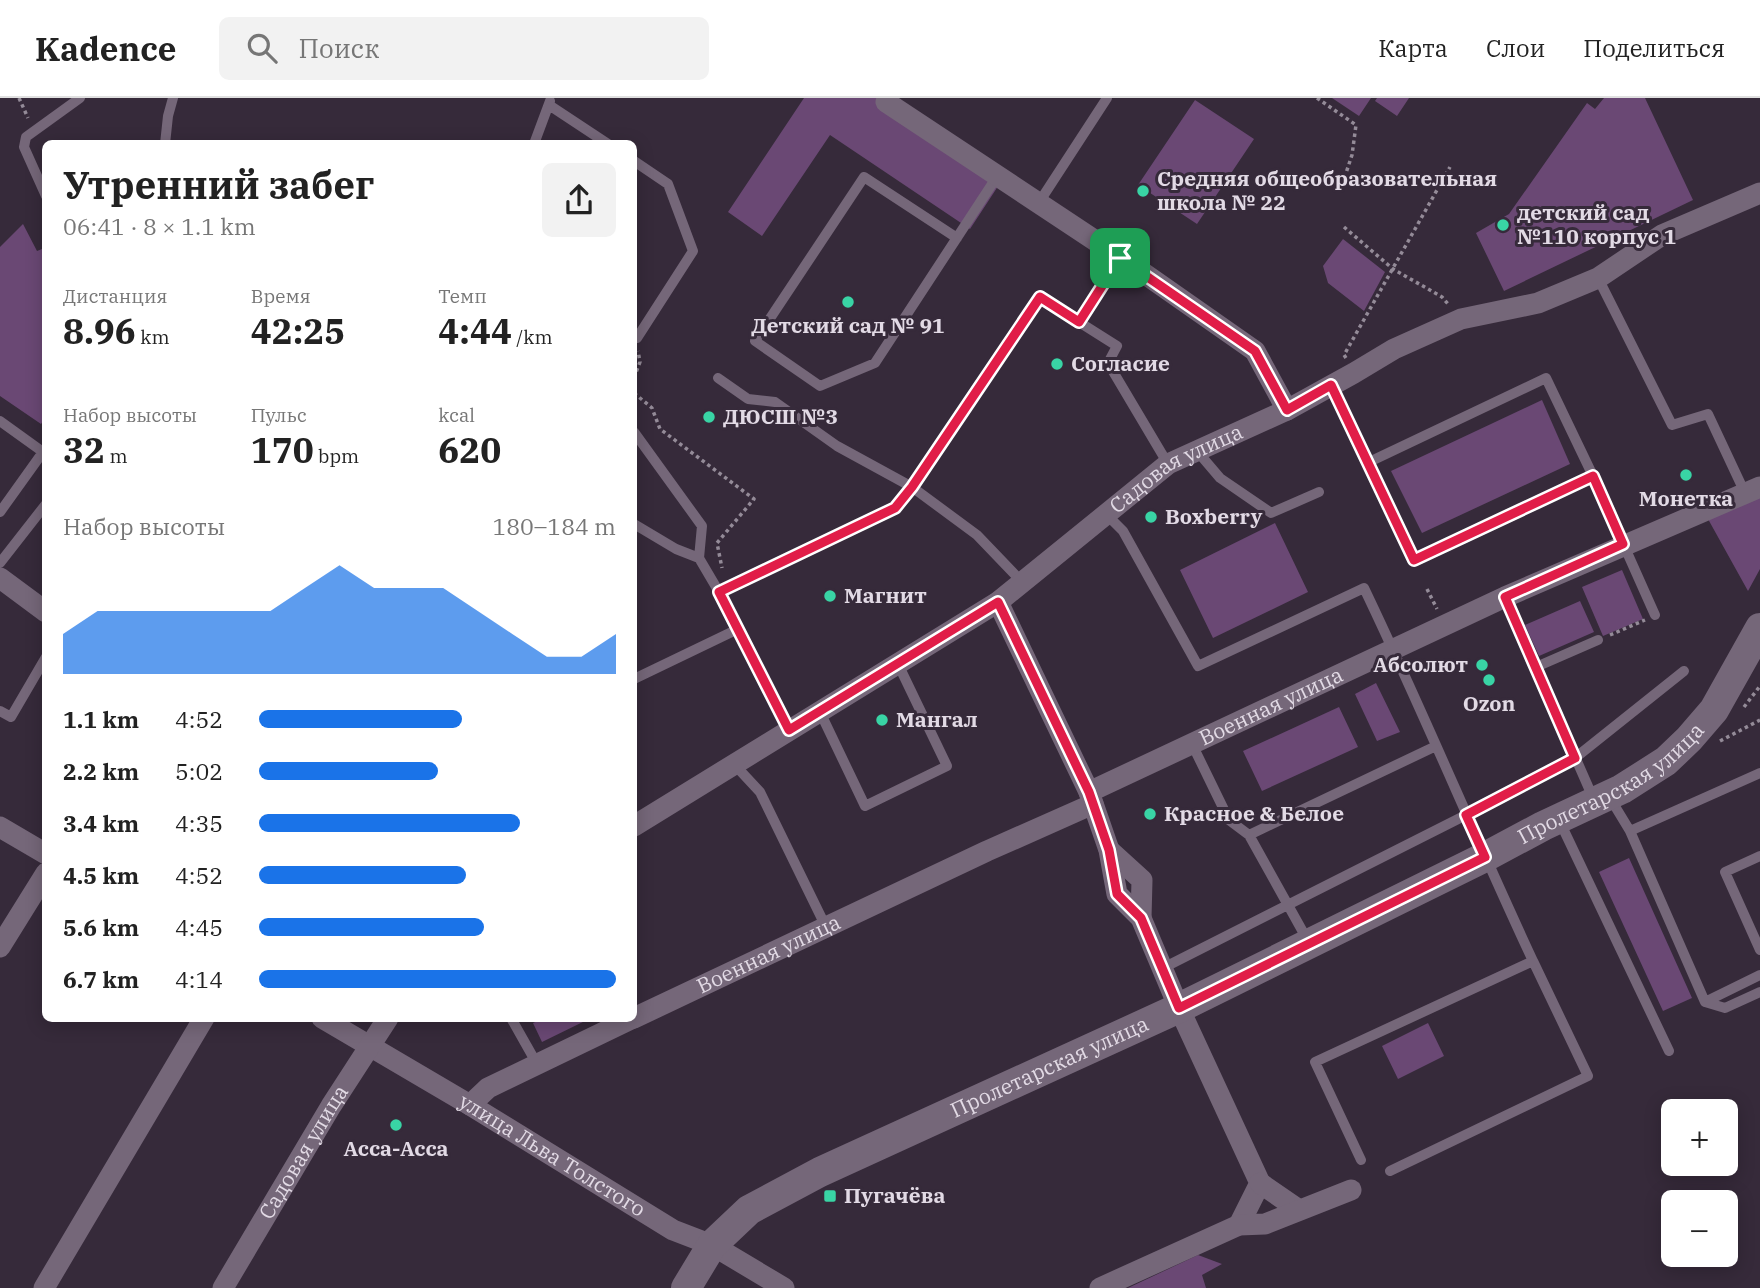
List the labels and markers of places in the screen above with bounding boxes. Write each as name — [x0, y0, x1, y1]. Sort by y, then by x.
place label: Средняя общеобразовательная школа № 22 — [1157, 164, 1497, 216]
marker: Средняя общеобразовательная школа № 22 — [1135, 183, 1151, 199]
place label: детский сад №110 корпус 1 — [1517, 198, 1676, 250]
marker: детский сад №110 корпус 1 — [1495, 217, 1511, 233]
pin — [1090, 228, 1150, 288]
marker: Детский сад № 91 — [840, 294, 856, 310]
place label: Детский сад № 91 — [751, 311, 945, 339]
place label: Согласие — [1071, 349, 1170, 377]
marker: Согласие — [1049, 356, 1065, 372]
place label: ДЮСШ №3 — [723, 402, 838, 430]
marker: ДЮСШ №3 — [701, 409, 717, 425]
marker: Монетка — [1678, 467, 1694, 483]
place label: Монетка — [1639, 484, 1733, 512]
place label: Boxberry — [1165, 502, 1262, 530]
marker: Boxberry — [1143, 509, 1159, 525]
place label: Магнит — [844, 581, 927, 609]
marker: Магнит — [822, 588, 838, 604]
place label: Абсолют — [1373, 650, 1468, 678]
marker: Абсолют — [1474, 657, 1490, 673]
marker: Ozon — [1481, 672, 1497, 688]
place label: Ozon — [1463, 689, 1515, 717]
place label: Мангал — [896, 705, 978, 733]
marker: Мангал — [874, 712, 890, 728]
place label: Красное & Белое — [1164, 799, 1344, 827]
marker: Красное & Белое — [1142, 806, 1158, 822]
marker: Асса-Асса — [388, 1117, 404, 1133]
place label: Асса-Асса — [343, 1134, 449, 1162]
place label: Пугачёва — [844, 1181, 945, 1209]
marker: Пугачёва — [822, 1188, 838, 1204]

